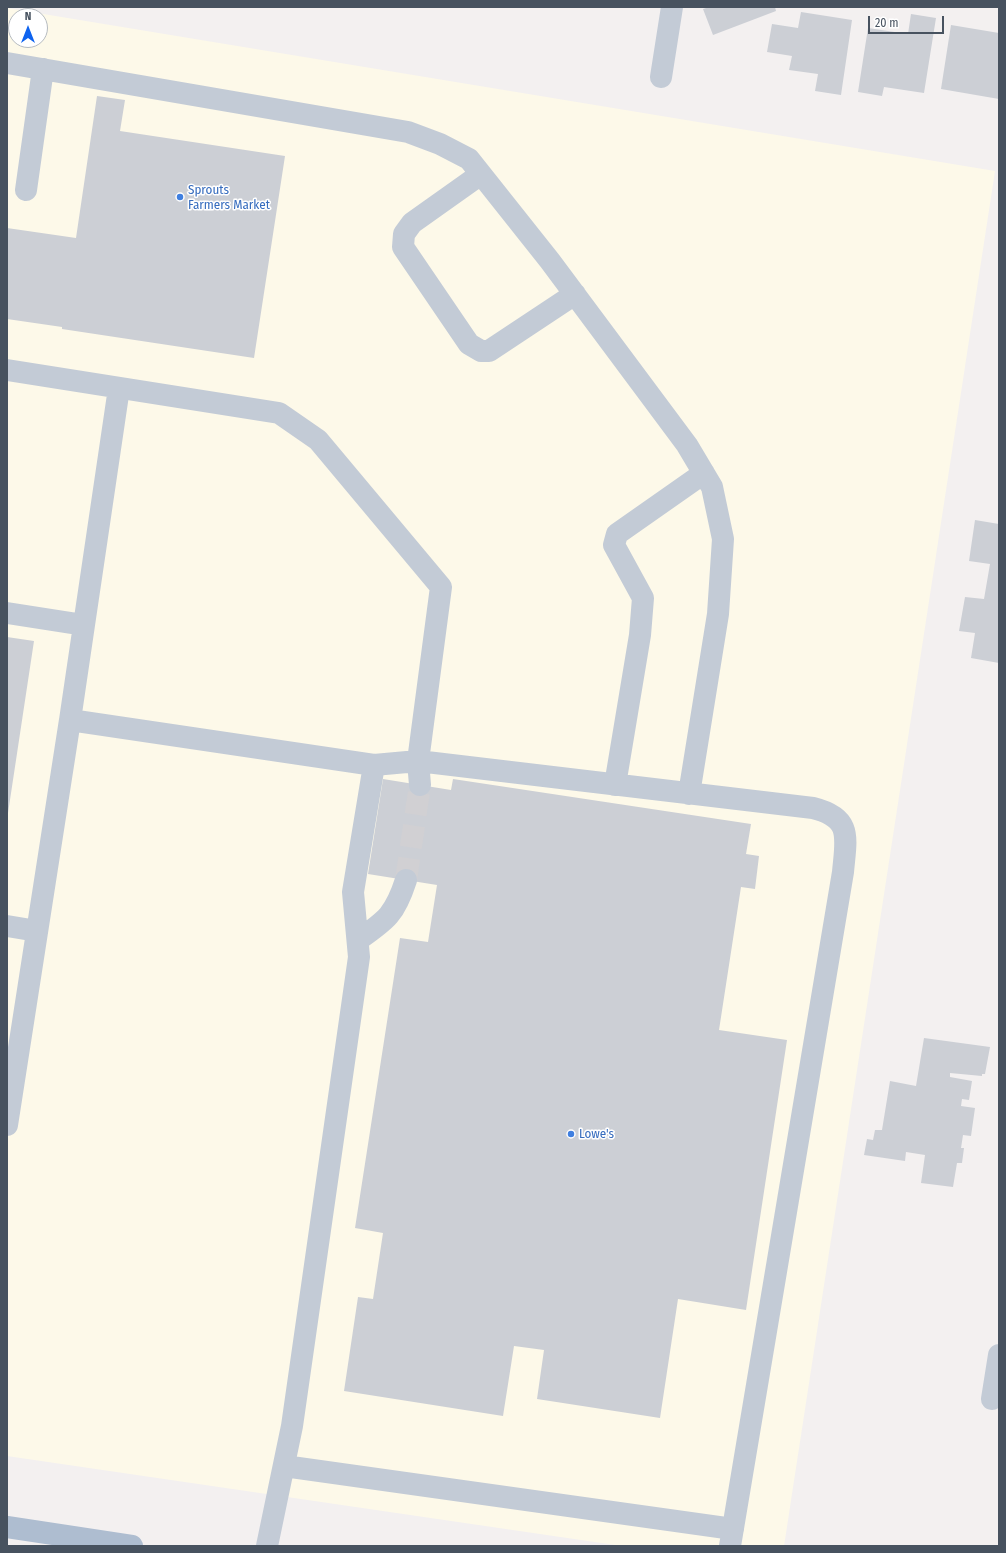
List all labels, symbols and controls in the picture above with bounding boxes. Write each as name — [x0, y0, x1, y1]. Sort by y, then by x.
north arrow — [8, 8, 48, 48]
scale bar — [870, 8, 946, 34]
text: N — [25, 10, 31, 23]
text: 20 m — [875, 16, 899, 30]
place label: Sprouts Farmers Market — [188, 182, 270, 213]
marker: Sprouts Farmers Market — [175, 192, 185, 202]
place label: Lowe's — [579, 1126, 614, 1142]
marker: Lowe's — [566, 1129, 576, 1139]

